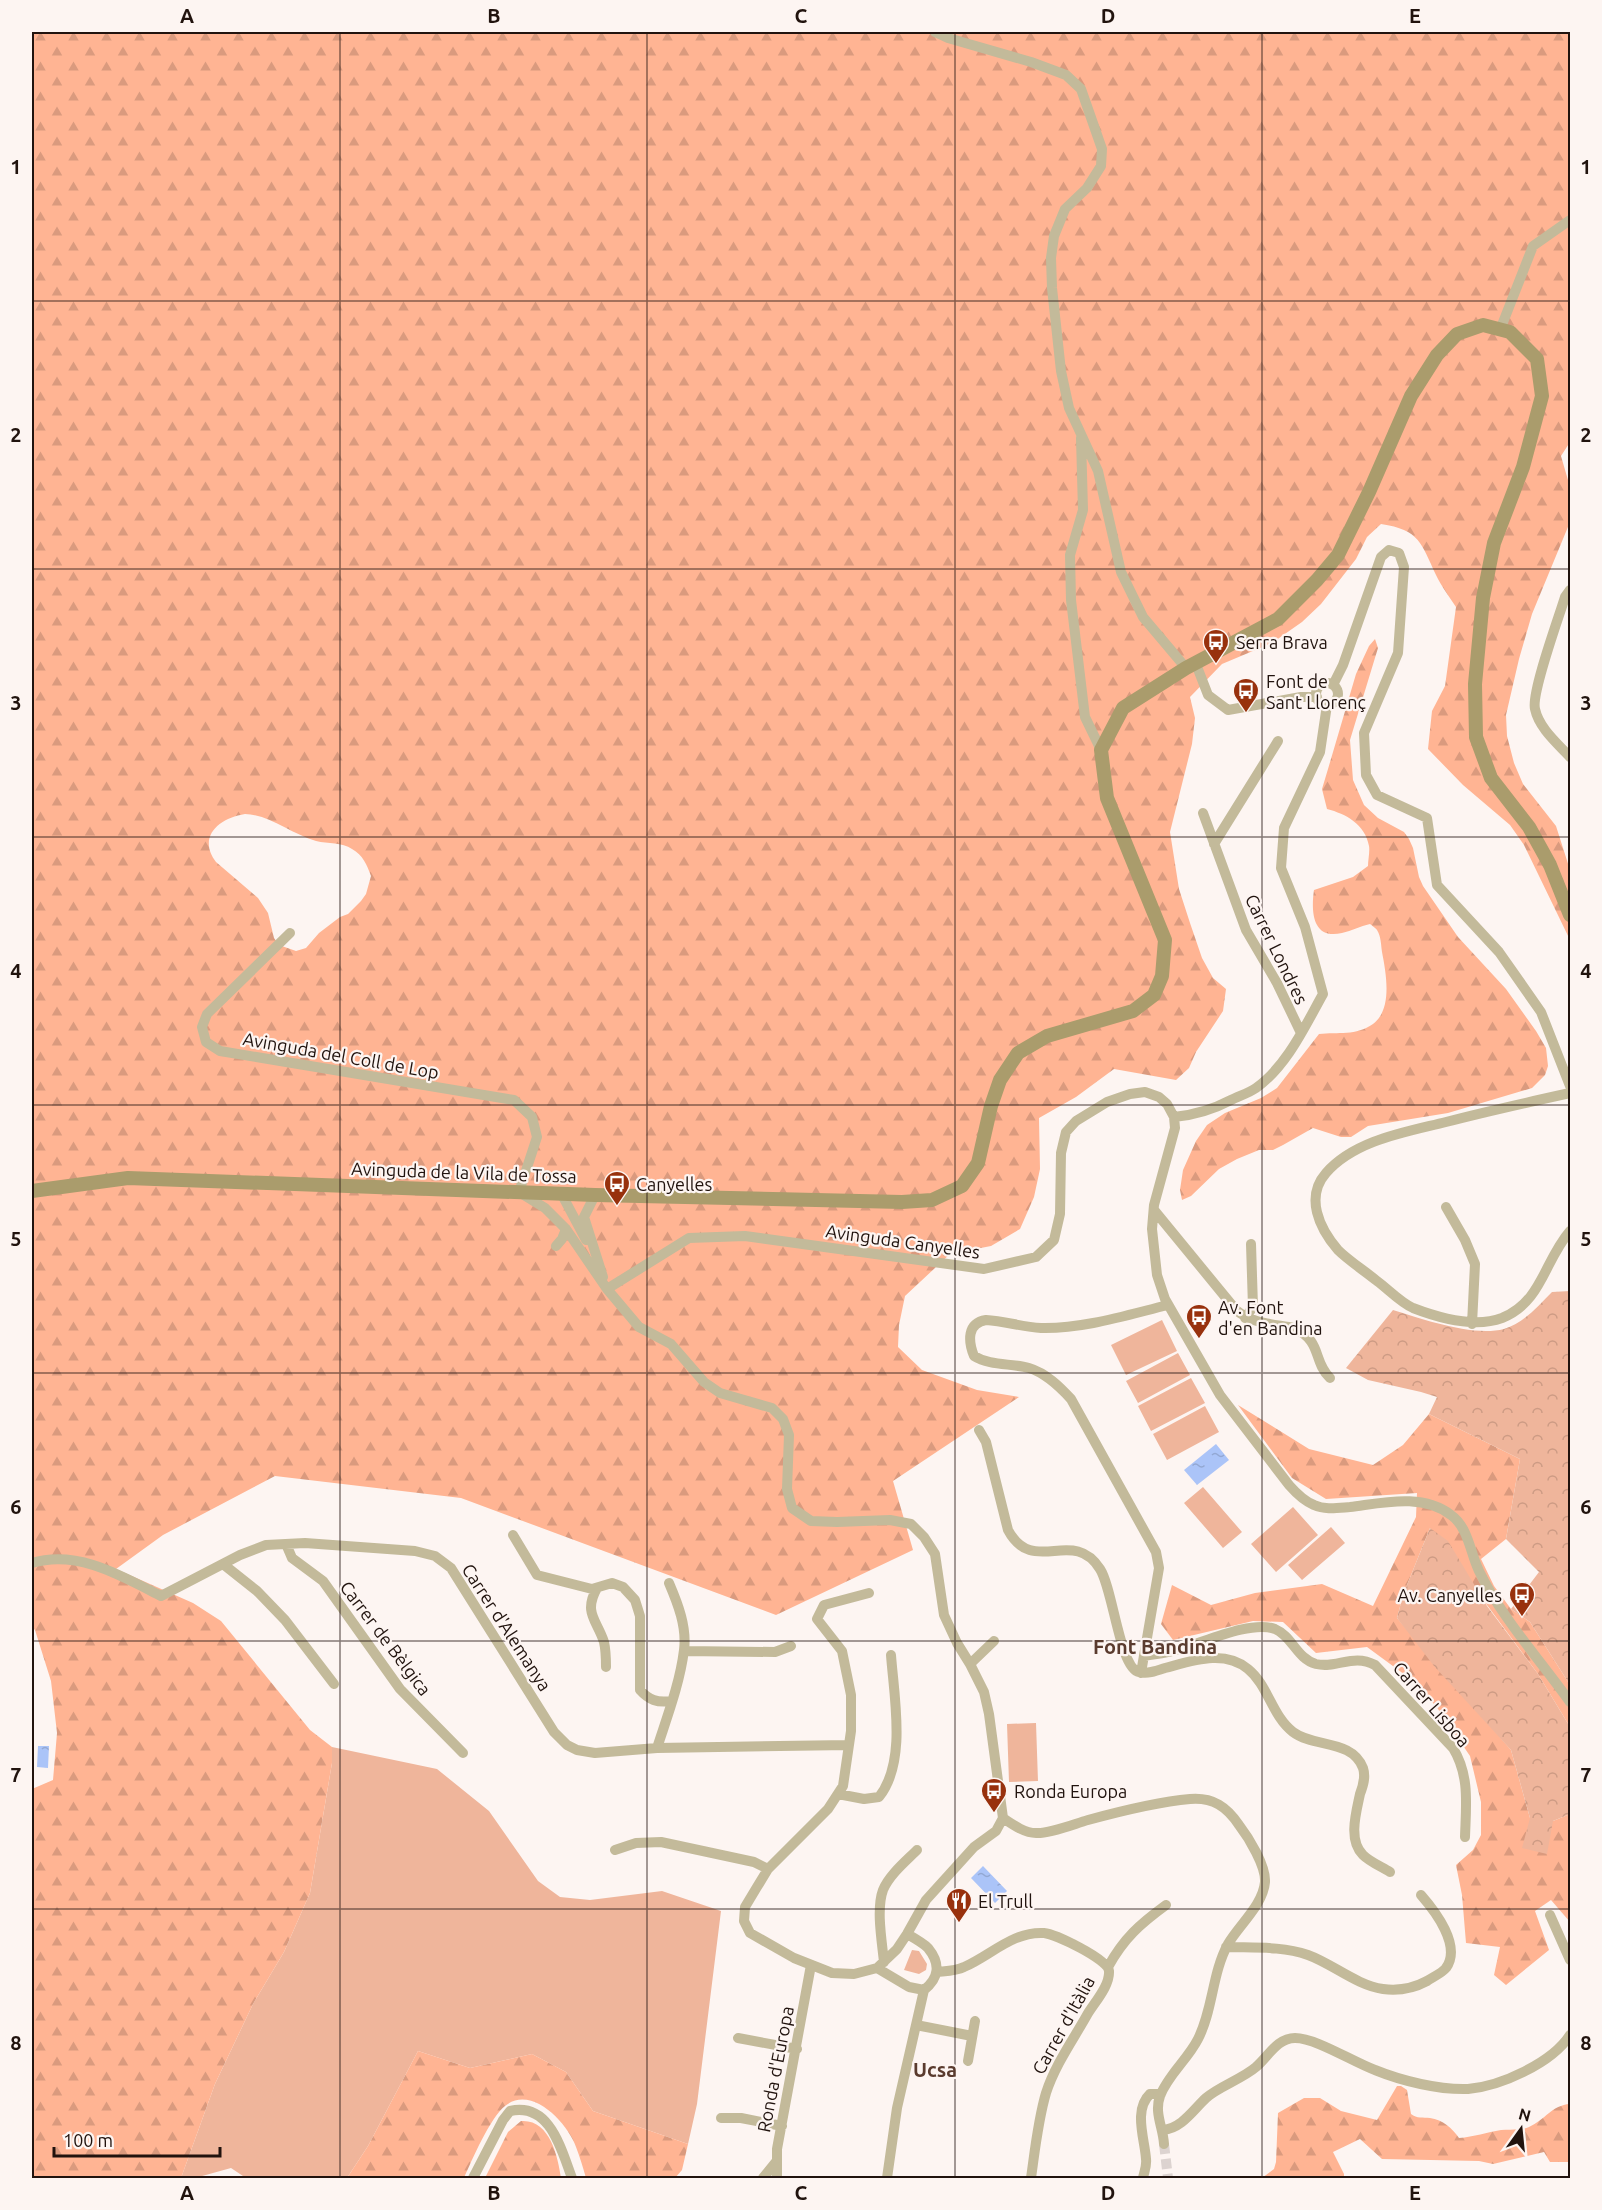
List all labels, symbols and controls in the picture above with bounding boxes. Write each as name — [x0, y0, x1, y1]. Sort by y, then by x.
text: A — [180, 4, 194, 27]
text: B — [487, 4, 501, 27]
text: C — [795, 4, 808, 27]
text: D — [1101, 4, 1115, 27]
text: E — [1409, 4, 1421, 27]
text: 1 — [10, 155, 22, 178]
text: 1 — [1580, 155, 1592, 178]
text: 2 — [10, 423, 22, 446]
text: 2 — [1580, 423, 1592, 446]
bus stop icon: Serra Brava — [1201, 627, 1231, 665]
place label: Serra Brava — [1236, 632, 1328, 652]
place label: Font de Sant Llorenç — [1266, 671, 1366, 712]
bus stop icon: Font de Sant Llorenç — [1231, 676, 1261, 714]
text: 3 — [10, 691, 22, 714]
text: 3 — [1580, 691, 1592, 714]
street label: Carrer Londres — [1242, 891, 1312, 1007]
text: 4 — [10, 959, 22, 982]
text: 4 — [1580, 959, 1592, 982]
street label: Avinguda del Coll de Lop — [241, 1028, 441, 1082]
street label: Avinguda de la Vila de Tossa — [351, 1158, 577, 1186]
bus stop icon: Canyelles — [602, 1169, 632, 1207]
place label: Canyelles — [636, 1174, 712, 1194]
street label: Avinguda Canyelles — [825, 1220, 982, 1262]
text: 5 — [10, 1227, 22, 1250]
text: 5 — [1580, 1227, 1592, 1250]
place label: Av. Font d'en Bandina — [1218, 1297, 1323, 1338]
bus stop icon: Av. Font d'en Bandina — [1184, 1302, 1214, 1340]
text: 6 — [10, 1495, 22, 1518]
text: 6 — [1580, 1495, 1592, 1518]
street label: Carrer d'Alemanya — [458, 1560, 556, 1694]
street label: Carrer de Bèlgica — [337, 1577, 435, 1699]
bus stop icon: Av. Canyelles — [1507, 1580, 1537, 1618]
place label: Av. Canyelles — [1398, 1585, 1502, 1605]
district label: Font Bandina — [1093, 1635, 1217, 1658]
street label: Carrer Lisboa — [1390, 1657, 1474, 1751]
text: 7 — [10, 1763, 22, 1786]
text: 7 — [1580, 1763, 1592, 1786]
bus stop icon: Ronda Europa — [979, 1776, 1009, 1814]
place label: Ronda Europa — [1014, 1781, 1127, 1801]
restaurant icon: El Trull — [944, 1886, 974, 1924]
place label: El Trull — [978, 1891, 1033, 1911]
street label: Carrer d'Itàlia — [1028, 1973, 1098, 2077]
street label: Ronda d'Europa — [753, 2004, 797, 2134]
text: 8 — [10, 2031, 22, 2054]
text: 8 — [1580, 2031, 1592, 2054]
district label: Ucsa — [913, 2058, 957, 2081]
north arrow — [1491, 2099, 1551, 2159]
text: N — [1517, 2104, 1533, 2125]
scale bar — [54, 2120, 220, 2158]
text: 100 m — [63, 2130, 113, 2150]
text: A — [180, 2181, 194, 2204]
text: B — [487, 2181, 501, 2204]
text: C — [795, 2181, 808, 2204]
text: D — [1101, 2181, 1115, 2204]
text: E — [1409, 2181, 1421, 2204]

